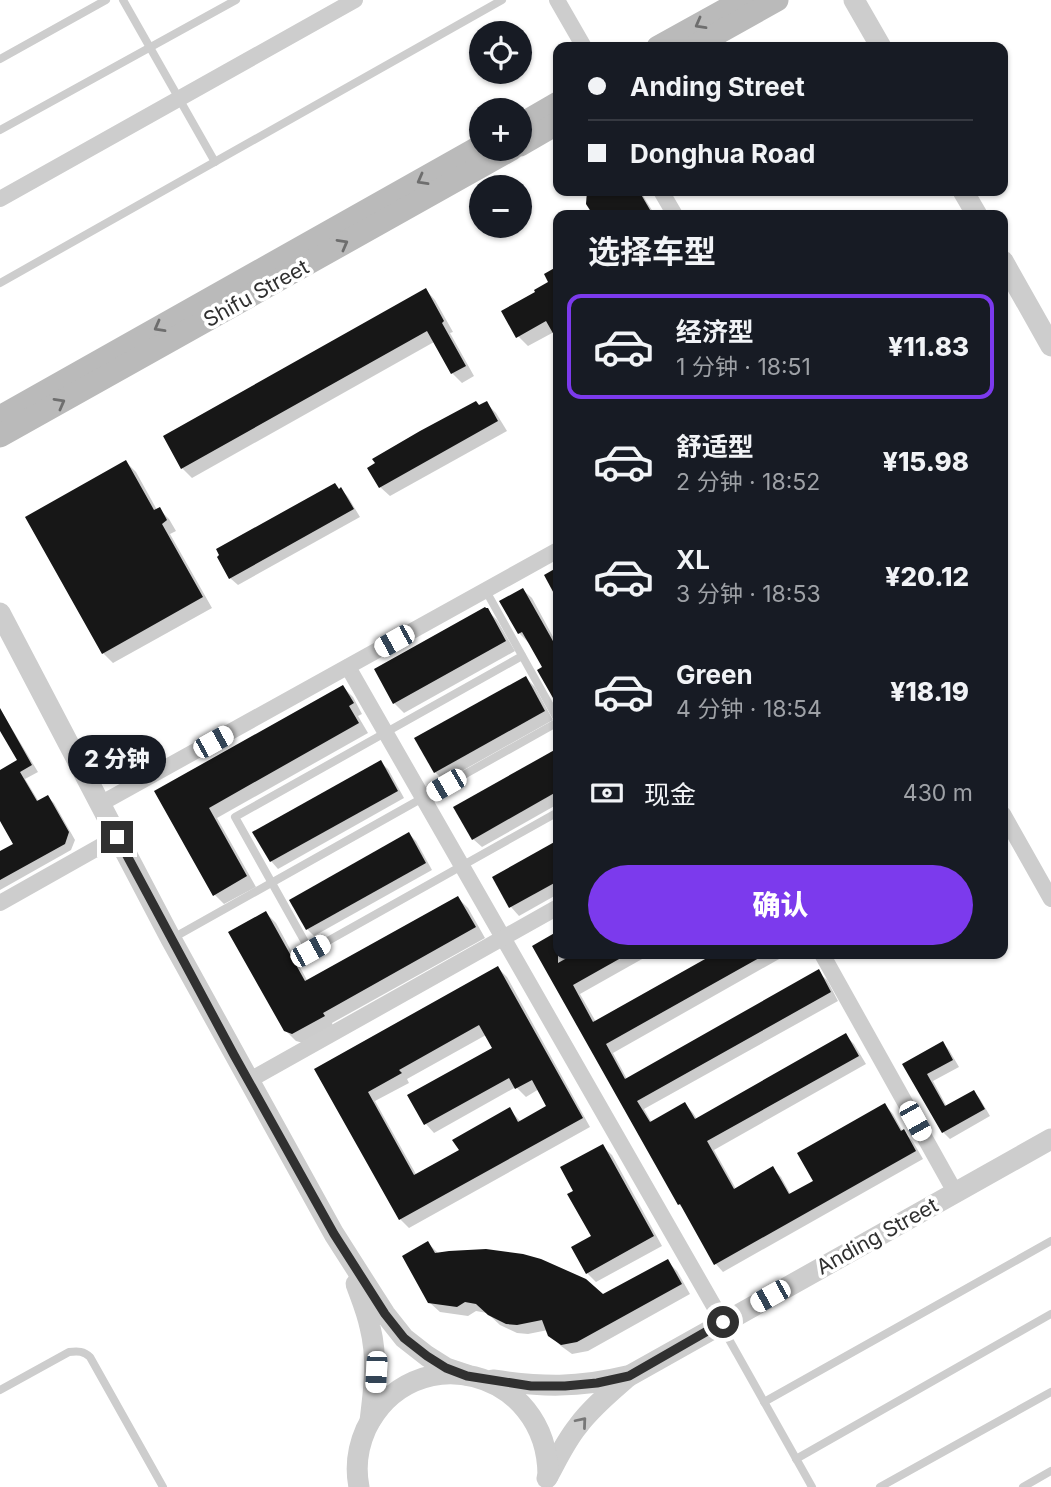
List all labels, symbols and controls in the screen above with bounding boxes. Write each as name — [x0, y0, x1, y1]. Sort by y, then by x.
one-way arrow — [695, 16, 708, 29]
map controls — [469, 21, 532, 238]
button: locate — [469, 21, 532, 84]
text: Anding Street — [630, 71, 805, 102]
button: + — [469, 98, 532, 161]
text: Donghua Road — [630, 138, 815, 169]
one-way arrow — [416, 172, 429, 185]
button: − — [469, 175, 532, 238]
text: 选择车型 — [588, 232, 716, 271]
one-way arrow — [336, 239, 349, 252]
street label: Shifu Street — [199, 254, 313, 332]
icon: car — [592, 315, 655, 378]
text: 经济型 — [676, 316, 754, 347]
one-way arrow — [154, 319, 167, 332]
text: ¥11.83 — [888, 331, 969, 362]
text: 1 分钟 · 18:51 — [676, 353, 811, 381]
one-way arrow — [52, 398, 65, 411]
icon: car — [592, 430, 655, 493]
text: 舒适型 — [676, 431, 754, 462]
text: ¥15.98 — [883, 446, 969, 477]
text: 2 分钟 · 18:52 — [676, 468, 820, 496]
text: XL — [676, 544, 710, 575]
icon: car — [592, 545, 655, 608]
text: ¥20.12 — [885, 561, 969, 592]
text: 3 分钟 · 18:53 — [676, 580, 821, 608]
car — [371, 622, 418, 660]
text: Green — [676, 659, 753, 690]
icon: car — [592, 660, 655, 723]
text: ¥18.19 — [890, 676, 969, 707]
text: 4 分钟 · 18:54 — [676, 695, 822, 723]
car — [190, 723, 237, 761]
callout: 2 分钟 — [68, 736, 166, 784]
text: 2 分钟 — [84, 745, 150, 773]
car — [423, 765, 470, 805]
icon: cash — [588, 774, 626, 812]
text: 现金 — [644, 779, 696, 810]
text: 430 m — [903, 779, 973, 807]
route end — [101, 821, 133, 853]
button: 确认 — [588, 865, 973, 945]
car — [287, 932, 334, 970]
car — [896, 1098, 935, 1144]
street label: Anding Street — [812, 1192, 942, 1280]
car — [747, 1277, 794, 1315]
route start — [707, 1306, 739, 1338]
car — [365, 1350, 388, 1394]
one-way arrow — [574, 1417, 586, 1430]

